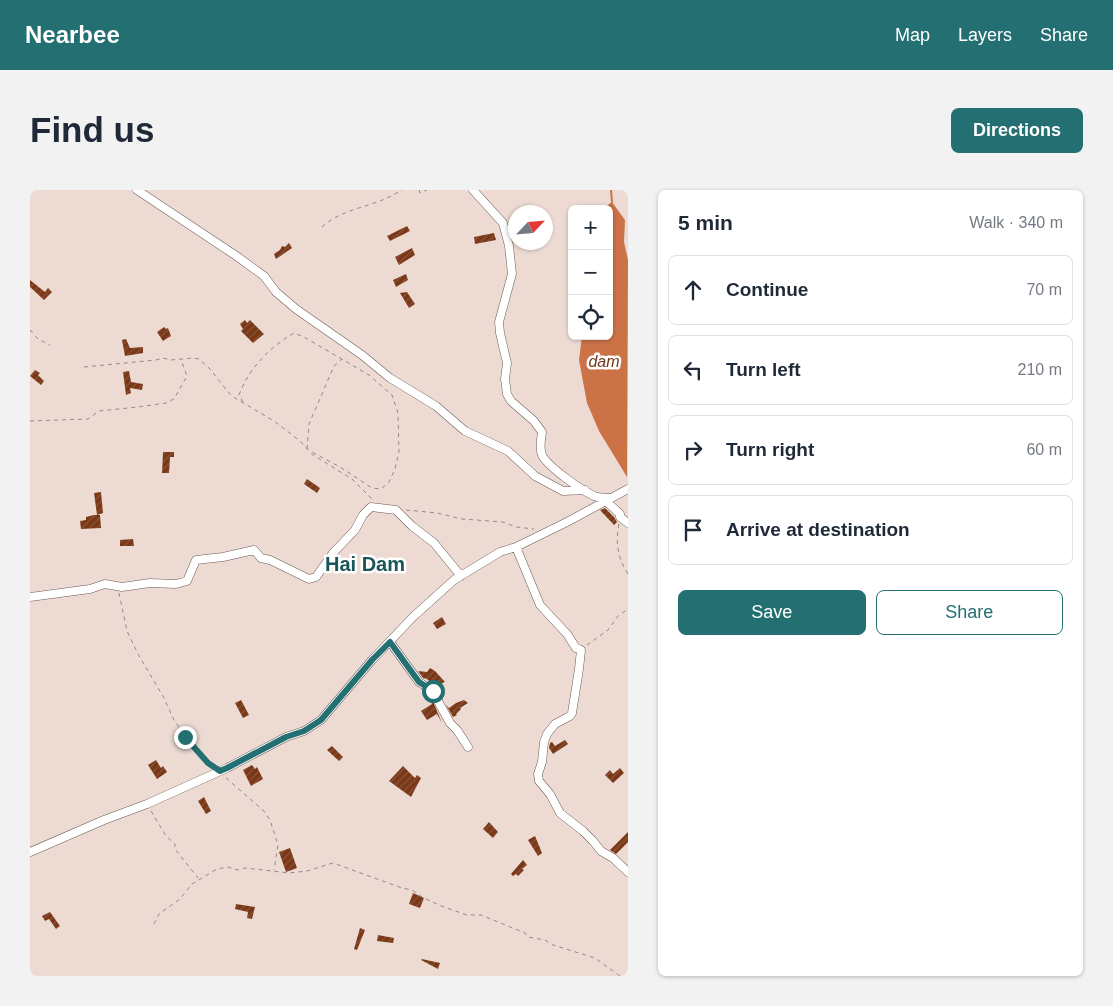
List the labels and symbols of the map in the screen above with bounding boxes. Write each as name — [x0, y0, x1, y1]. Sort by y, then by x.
north arrow — [508, 205, 553, 250]
water label: dam — [588, 353, 620, 370]
district label: Hai Dam — [325, 553, 405, 575]
route start — [422, 680, 445, 703]
route end — [174, 726, 197, 749]

